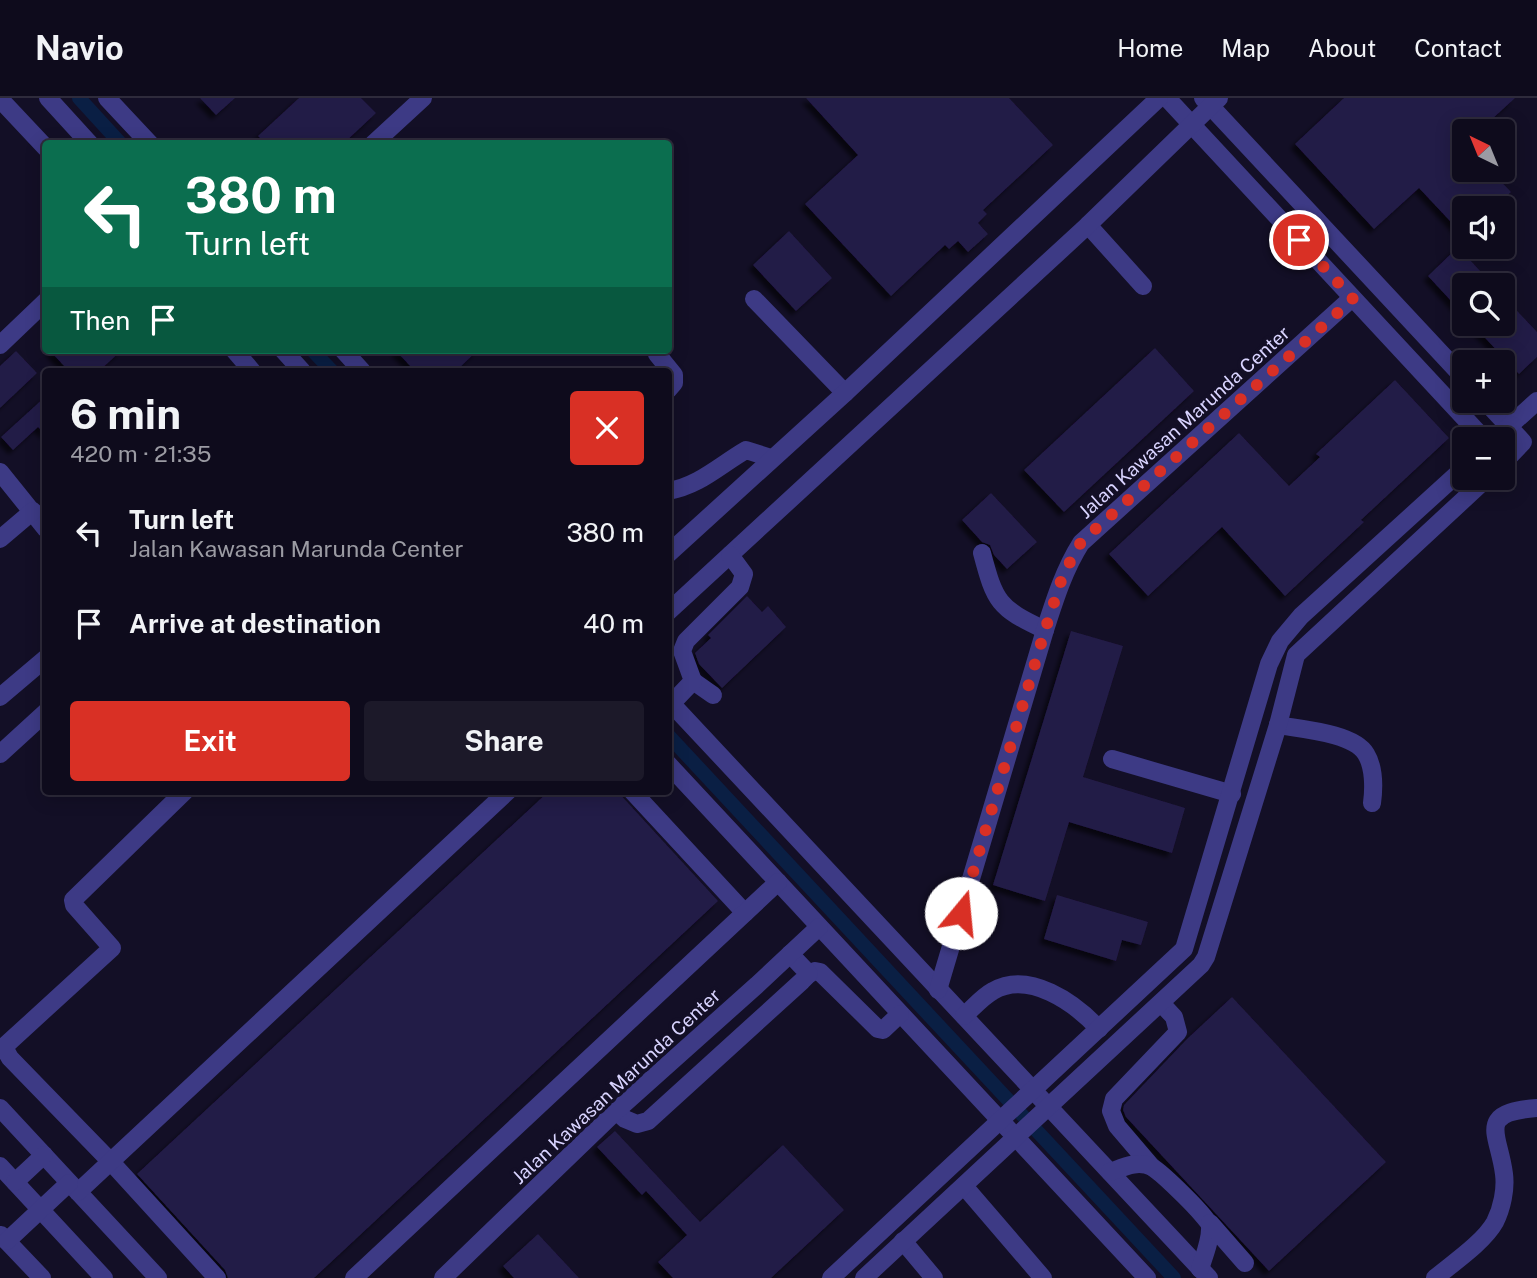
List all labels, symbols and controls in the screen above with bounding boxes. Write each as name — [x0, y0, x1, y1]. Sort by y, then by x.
text: Navio — [35, 29, 124, 67]
text: Home — [1117, 34, 1183, 62]
text: Map — [1221, 34, 1270, 62]
text: About — [1308, 34, 1376, 62]
text: Contact — [1414, 34, 1502, 62]
north arrow — [1452, 119, 1516, 182]
map controls — [1452, 119, 1515, 490]
text: 380 m — [185, 166, 337, 224]
icon: left — [70, 168, 161, 259]
button: sound — [1452, 196, 1515, 259]
pin — [1269, 210, 1329, 270]
icon: arrive — [1280, 221, 1318, 259]
text: Turn left — [185, 225, 310, 262]
button: search — [1452, 273, 1515, 336]
icon: arrive — [144, 301, 182, 339]
text: Then — [70, 305, 130, 336]
street label: Jalan Kawasan Marunda Center — [1074, 321, 1294, 523]
button: + — [1452, 350, 1515, 413]
text: 6 min — [70, 389, 181, 438]
button: close — [570, 391, 644, 465]
button: − — [1452, 427, 1515, 490]
text: 420 m · 21:35 — [70, 440, 212, 467]
text: Turn left — [129, 504, 234, 535]
icon: left — [70, 514, 108, 552]
text: 380 m — [566, 517, 644, 548]
text: Jalan Kawasan Marunda Center — [129, 535, 464, 562]
icon: arrive — [70, 605, 108, 643]
text: Arrive at destination — [129, 608, 381, 639]
text: 40 m — [583, 608, 644, 639]
button: Exit — [70, 701, 350, 781]
button: Share — [364, 701, 644, 781]
position arrow — [924, 876, 998, 950]
street label: Jalan Kawasan Marunda Center — [507, 984, 725, 1188]

